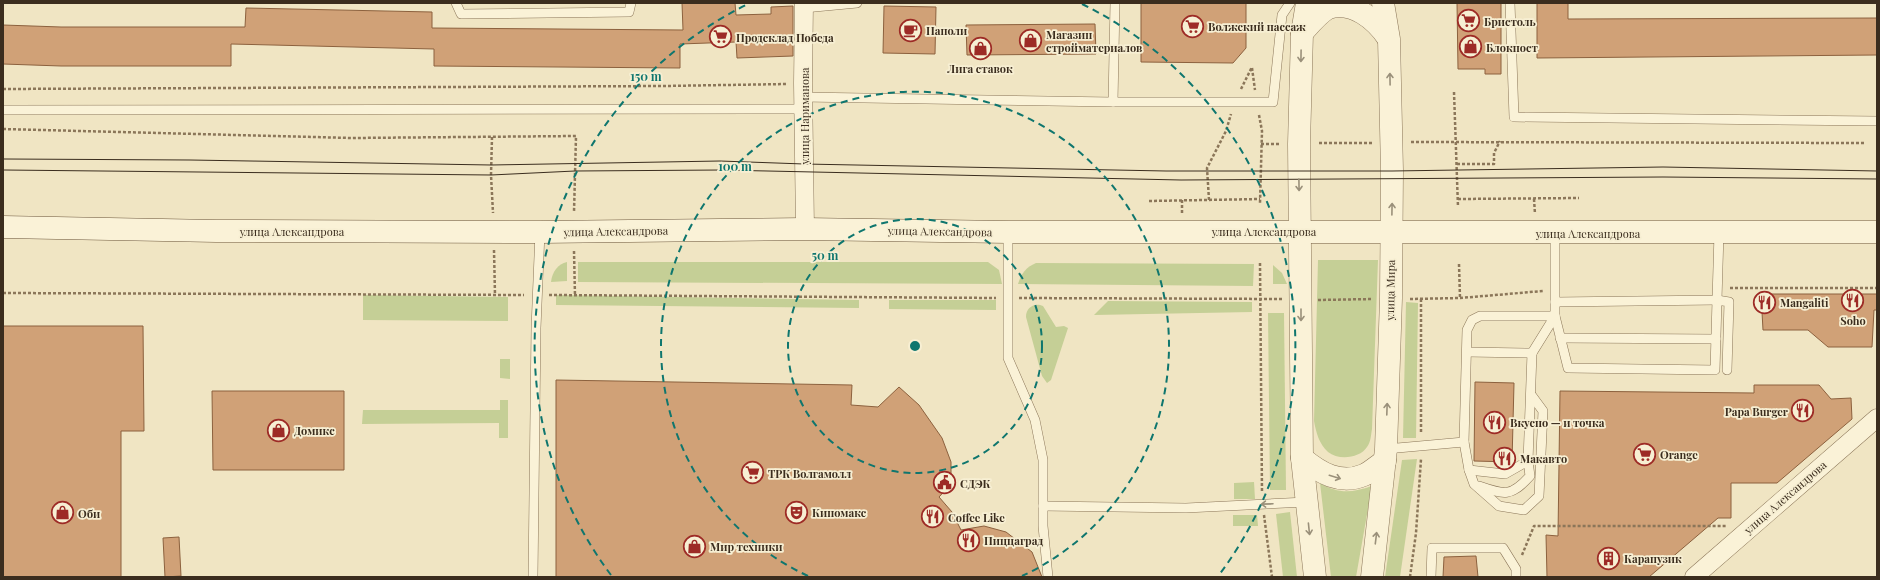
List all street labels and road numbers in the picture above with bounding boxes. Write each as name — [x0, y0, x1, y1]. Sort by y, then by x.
street label: улица Нариманова — [797, 67, 812, 166]
street label: улица Александрова — [563, 223, 669, 239]
street label: улица Александрова — [887, 223, 993, 239]
street label: улица Александрова — [239, 224, 345, 239]
street label: улица Александрова — [1211, 224, 1317, 239]
street label: улица Александрова — [1535, 226, 1641, 241]
street label: улица Мира — [1382, 259, 1398, 322]
street label: улица Александрова — [1740, 457, 1830, 538]

